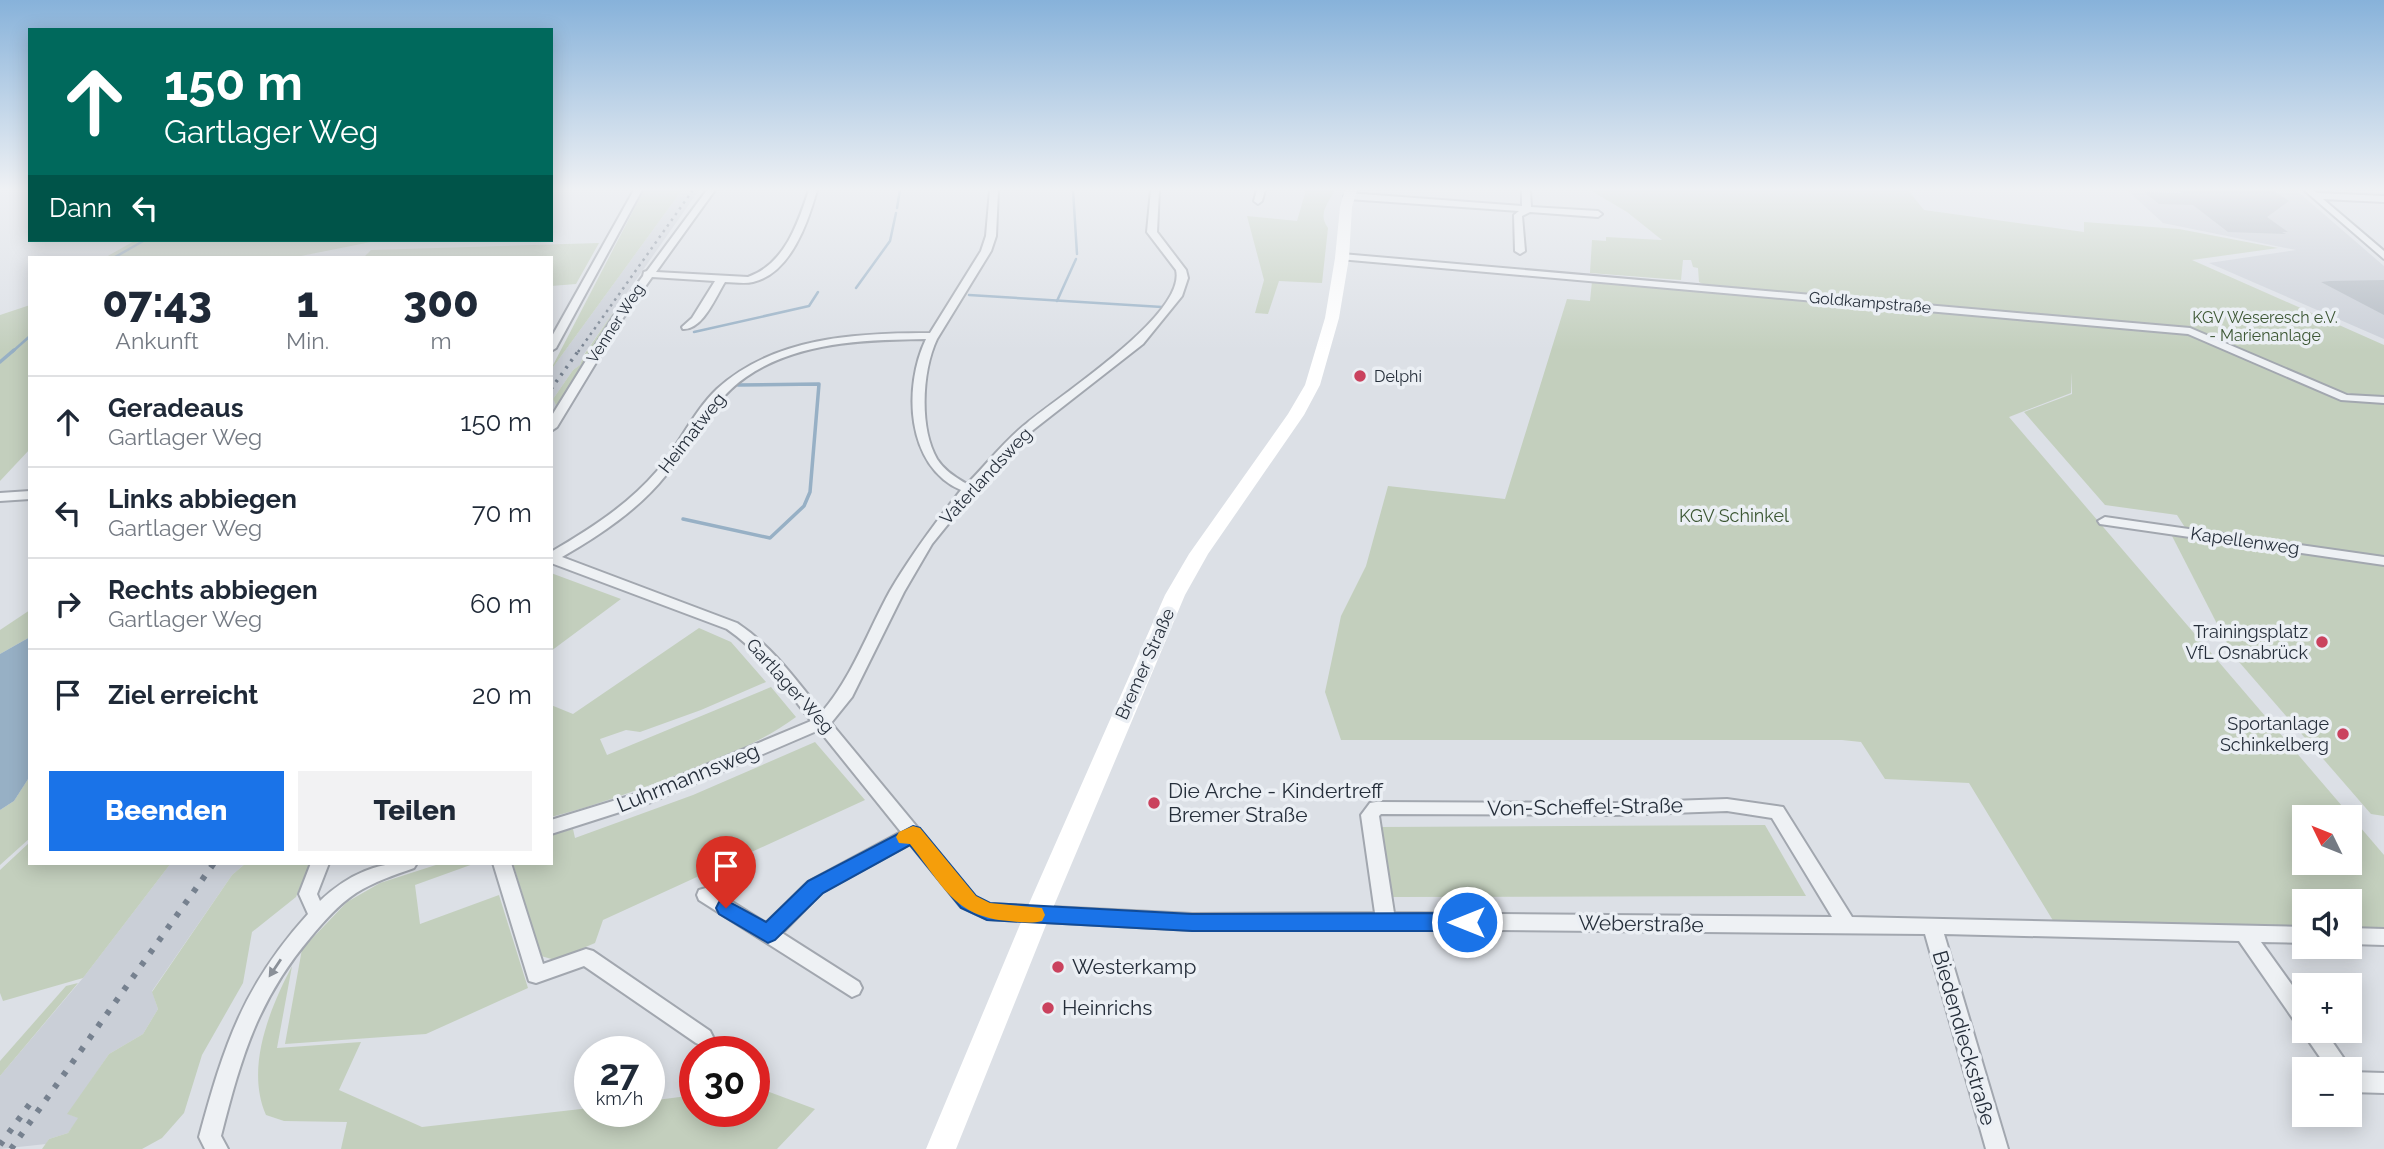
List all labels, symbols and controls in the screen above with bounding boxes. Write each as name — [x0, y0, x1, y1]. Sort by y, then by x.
text: 150 m — [164, 54, 303, 111]
icon: ahead — [49, 56, 140, 147]
text: Gartlager Weg — [164, 113, 378, 150]
icon: left — [126, 189, 164, 227]
text: Dann — [49, 193, 112, 223]
text: 07:43 — [102, 278, 212, 327]
text: 1 — [297, 278, 318, 327]
text: 300 — [403, 278, 479, 327]
street label: Venner Weg — [583, 280, 648, 367]
street label: Goldkampstraße — [1808, 288, 1932, 317]
park label: KGV Weseresch e.V. - Marienanlage — [2192, 308, 2338, 345]
text: Ankunft — [115, 327, 199, 354]
text: Min. — [286, 327, 329, 354]
text: m — [430, 327, 452, 354]
place label: Delphi — [1374, 367, 1422, 386]
marker: Delphi — [1352, 368, 1368, 384]
street label: Heimatweg — [654, 388, 729, 477]
text: Geradeaus — [108, 393, 244, 423]
icon: ahead — [49, 403, 87, 441]
text: 150 m — [460, 407, 532, 437]
text: Gartlager Weg — [108, 423, 262, 450]
street label: Vaterlandsweg — [935, 423, 1036, 528]
text: Links abbiegen — [108, 484, 297, 514]
icon: left — [49, 494, 87, 532]
text: 70 m — [472, 498, 532, 528]
park label: KGV Schinkel — [1679, 505, 1789, 526]
text: Gartlager Weg — [108, 514, 262, 541]
street label: Kapellenweg — [2189, 522, 2301, 559]
text: Rechts abbiegen — [108, 575, 318, 605]
icon: right — [49, 585, 87, 623]
text: 60 m — [470, 589, 532, 619]
text: Gartlager Weg — [108, 605, 262, 632]
street label: Bremer Straße — [1111, 605, 1179, 723]
place label: Trainingsplatz VfL Osnabrück — [2185, 621, 2308, 663]
street label: Gartlager Weg — [742, 634, 839, 738]
marker: Trainingsplatz VfL Osnabrück — [2314, 634, 2330, 650]
icon: arrive — [49, 676, 87, 714]
text: Ziel erreicht — [108, 680, 258, 710]
text: 20 m — [472, 680, 532, 710]
place label: Sportanlage Schinkelberg — [2220, 713, 2329, 755]
marker: Sportanlage Schinkelberg — [2335, 726, 2351, 742]
street label: Luhrmannsweg — [613, 738, 763, 817]
button: Beenden — [49, 771, 284, 851]
button: Teilen — [298, 771, 532, 851]
place label: Die Arche - Kindertreff Bremer Straße — [1168, 778, 1384, 827]
street label: Von-Scheffel-Straße — [1487, 792, 1683, 821]
marker: Die Arche - Kindertreff Bremer Straße — [1146, 795, 1162, 811]
north arrow — [2292, 805, 2362, 875]
map controls — [2292, 805, 2362, 1127]
pin — [696, 836, 756, 908]
icon: arrive — [707, 847, 745, 885]
position arrow — [1430, 885, 1504, 959]
button: sound — [2292, 889, 2362, 959]
street label: Weberstraße — [1578, 910, 1704, 937]
street label: Biedendieckstraße — [1928, 947, 2001, 1128]
place label: Westerkamp — [1072, 954, 1196, 979]
one-way arrow — [268, 959, 282, 977]
marker: Westerkamp — [1050, 959, 1066, 975]
button: + — [2292, 973, 2362, 1043]
place label: Heinrichs — [1062, 995, 1152, 1020]
marker: Heinrichs — [1040, 1000, 1056, 1016]
speed limit sign: 30 — [679, 1036, 770, 1127]
text: 27 — [600, 1052, 639, 1093]
button: − — [2292, 1057, 2362, 1127]
text: km/h — [596, 1088, 643, 1109]

